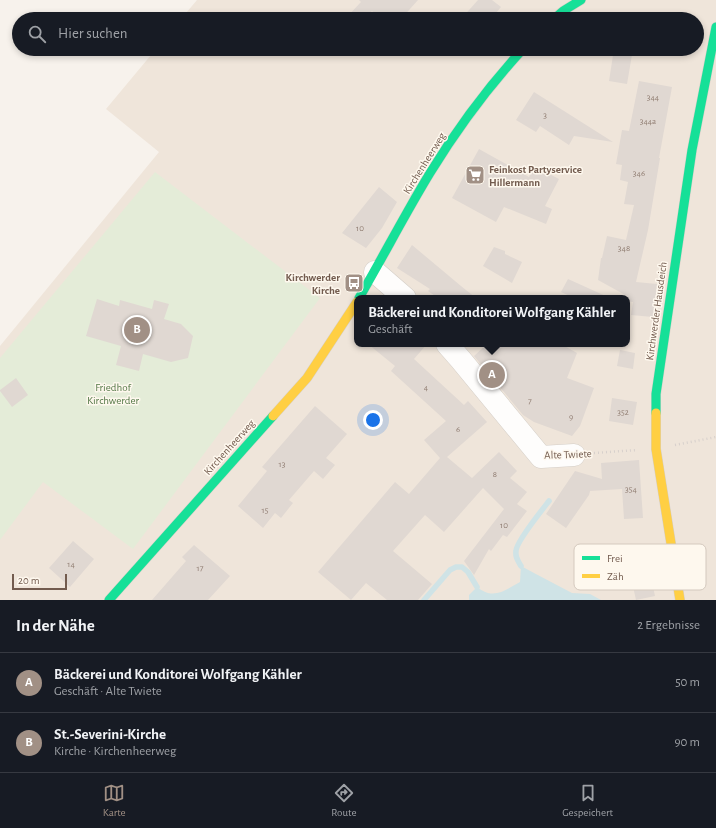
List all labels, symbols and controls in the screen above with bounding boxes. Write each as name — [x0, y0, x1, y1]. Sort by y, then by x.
search box — [12, 12, 704, 56]
icon: search — [26, 23, 48, 45]
text: Hier suchen — [58, 26, 128, 41]
house number: 344 — [647, 93, 660, 102]
house number: 3 — [543, 111, 547, 120]
house number: 344a — [640, 117, 656, 126]
street label: Kirchenheerweg — [401, 130, 448, 196]
supermarket icon: Feinkost Partyservice Hillermann — [464, 164, 486, 186]
place label: Feinkost Partyservice Hillermann — [489, 164, 582, 188]
house number: 346 — [633, 169, 645, 178]
house number: 10 — [356, 224, 364, 233]
house number: 348 — [618, 244, 630, 253]
street label: Kirchwerder Hausdeich — [644, 261, 669, 361]
place label: Kirchwerder Kirche — [286, 272, 340, 296]
bus stop icon: Kirchwerder Kirche — [343, 272, 365, 294]
popup — [354, 295, 630, 347]
text: Bäckerei und Konditorei Wolfgang Kähler — [368, 305, 616, 320]
pin: B — [124, 315, 150, 345]
text: Geschäft — [368, 323, 412, 336]
pin: A — [479, 360, 505, 390]
park label: Friedhof Kirchwerder — [87, 382, 140, 406]
house number: 4 — [424, 383, 429, 392]
house number: 7 — [528, 397, 532, 406]
house number: 352 — [617, 408, 629, 417]
your location — [363, 410, 383, 430]
house number: 9 — [569, 413, 573, 422]
street label: Kirchenheerweg — [202, 417, 257, 477]
house number: 6 — [456, 425, 460, 434]
street label: Alte Twiete — [544, 448, 592, 461]
house number: 13 — [279, 460, 286, 469]
house number: 8 — [493, 470, 497, 479]
house number: 354 — [625, 485, 638, 494]
house number: 15 — [262, 506, 269, 515]
house number: 10 — [500, 521, 508, 530]
legend — [574, 544, 706, 590]
text: Frei — [607, 553, 623, 564]
house number: 14 — [67, 560, 75, 569]
house number: 17 — [197, 564, 204, 573]
text: Zäh — [607, 571, 624, 582]
scale bar — [12, 572, 67, 591]
text: 20 m — [18, 575, 39, 586]
text: In der Nähe — [16, 617, 95, 634]
text: 2 Ergebnisse — [637, 619, 700, 632]
text: Bäckerei und Konditorei Wolfgang Kähler — [54, 667, 302, 682]
text: A — [25, 676, 33, 689]
text: 50 m — [675, 676, 700, 689]
text: Geschäft · Alte Twiete — [54, 685, 162, 698]
text: St.-Severini-Kirche — [54, 727, 166, 742]
text: B — [25, 736, 33, 749]
text: 90 m — [674, 736, 700, 749]
text: Kirche · Kirchenheerweg — [54, 745, 176, 758]
tab: Karte — [103, 782, 126, 819]
tab: Route — [331, 782, 357, 819]
tab: Gespeichert — [562, 782, 613, 819]

